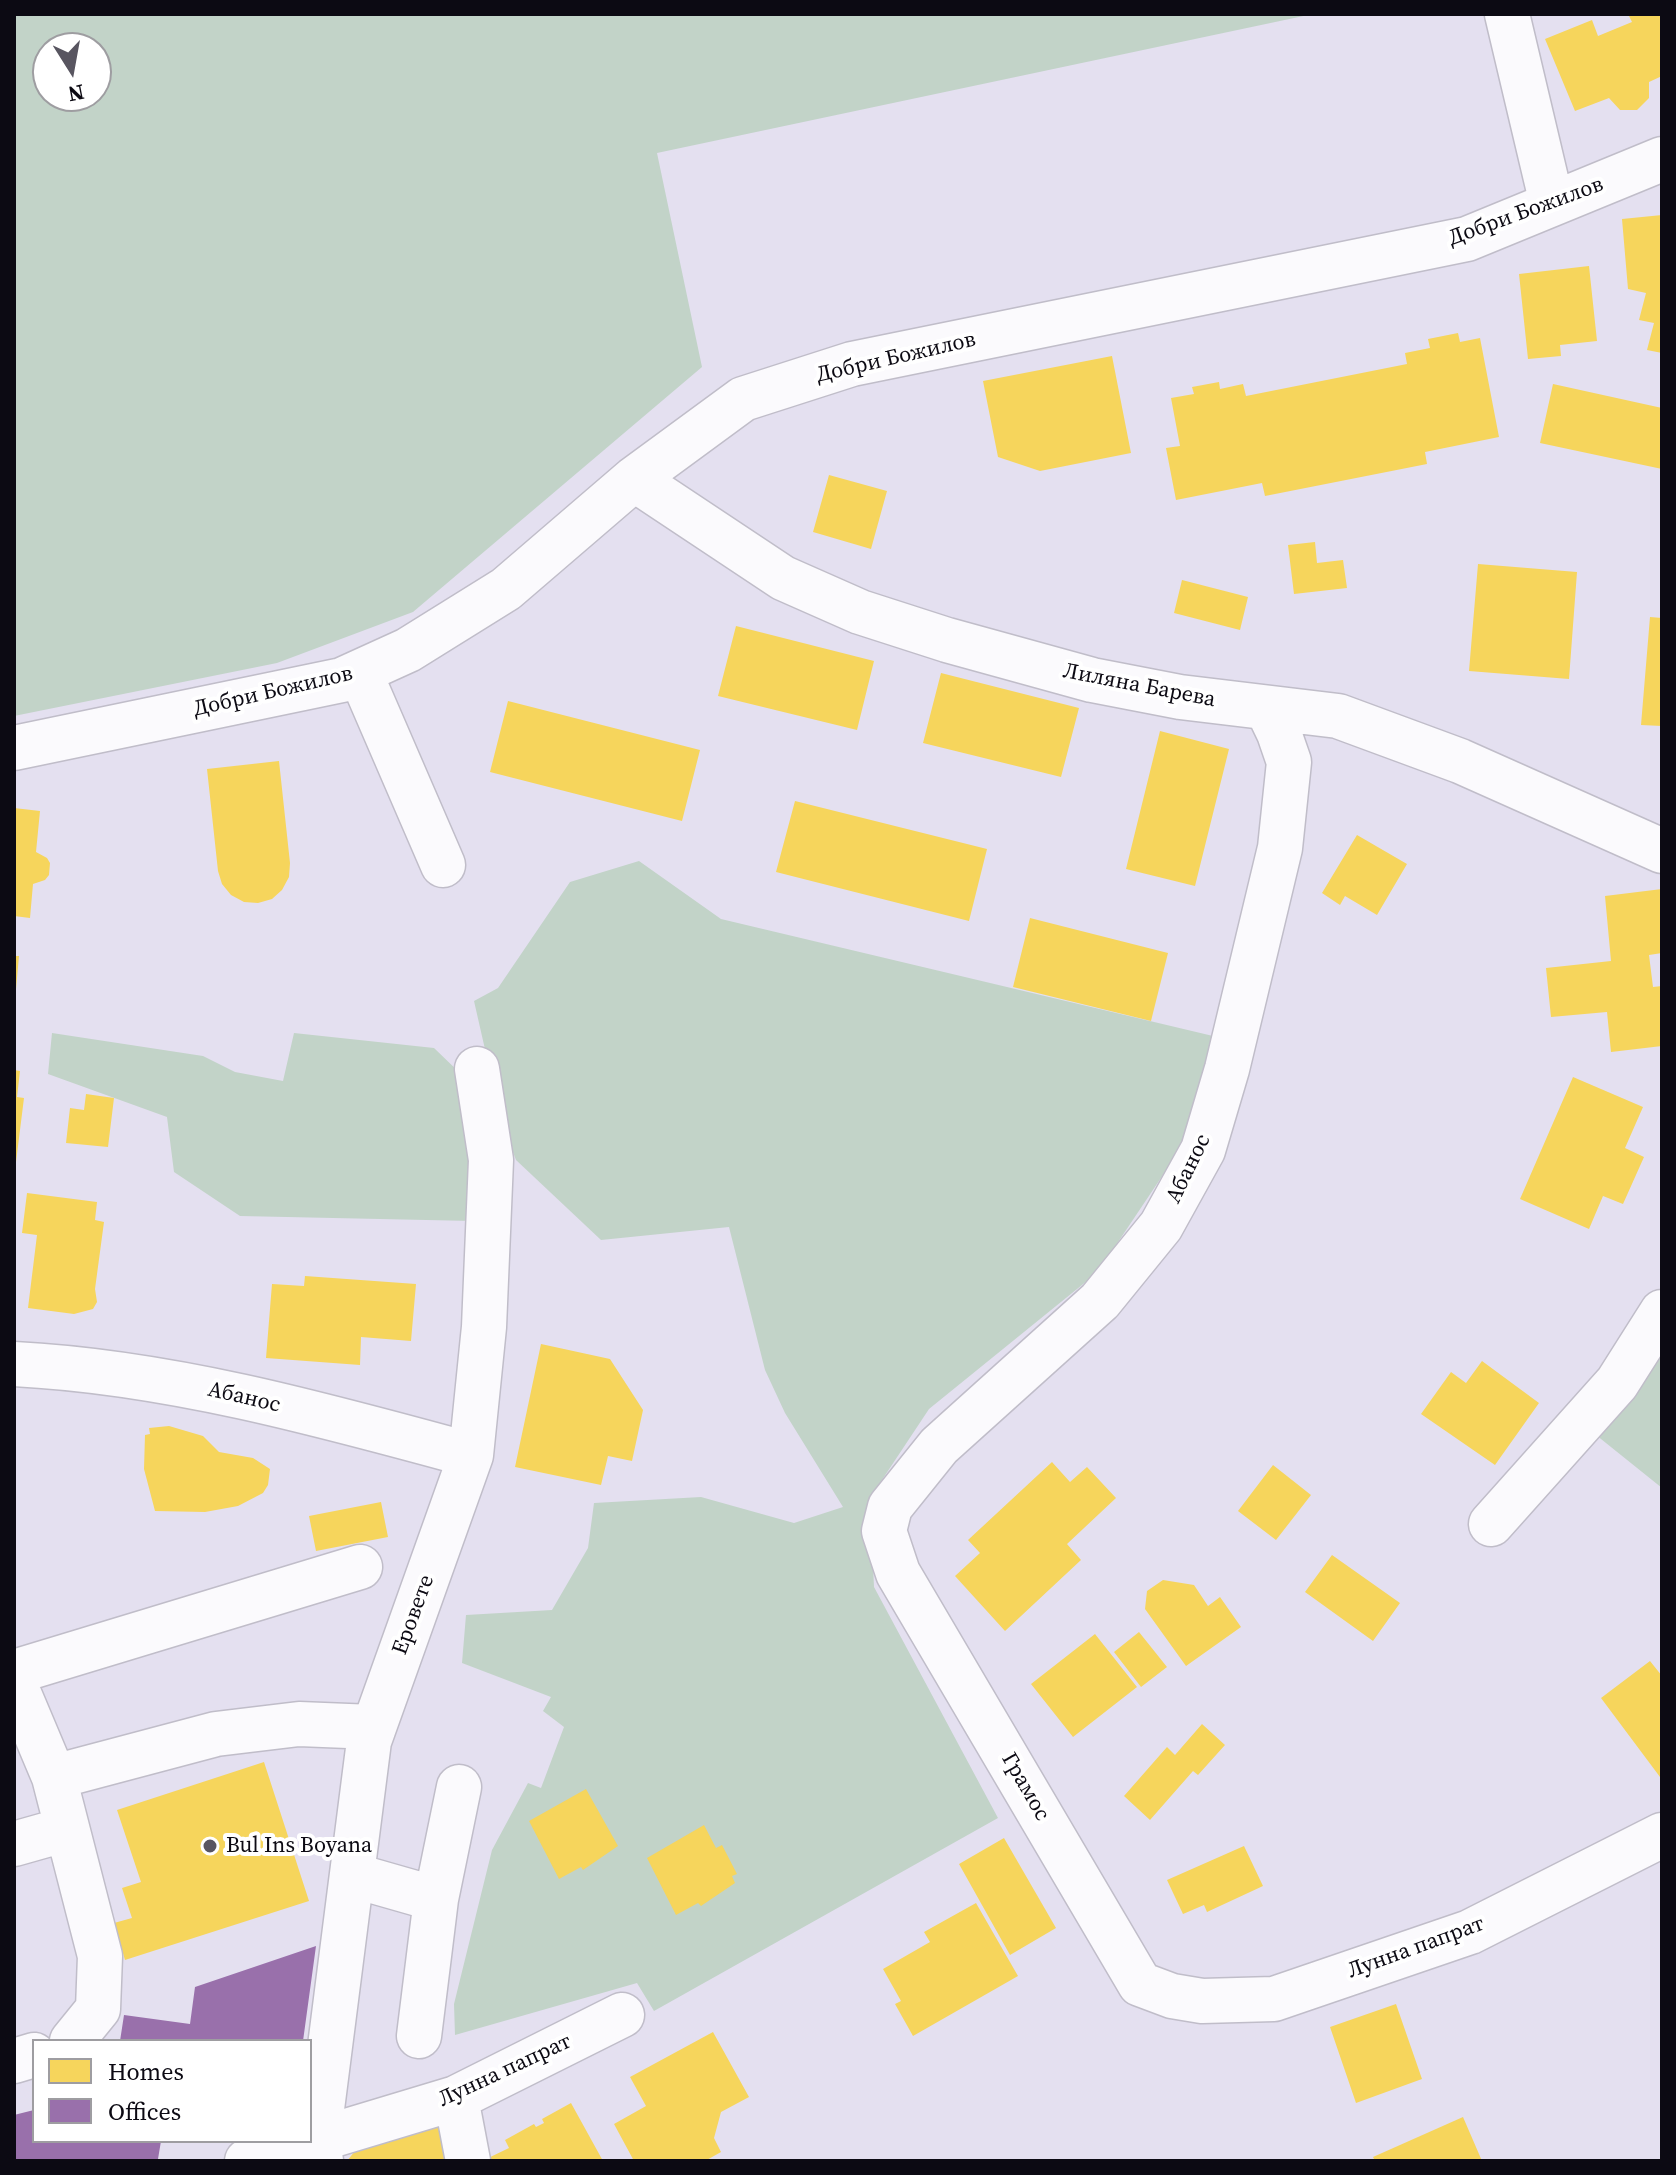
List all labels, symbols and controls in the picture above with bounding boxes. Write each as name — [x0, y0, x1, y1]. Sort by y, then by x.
north arrow — [32, 32, 112, 112]
text: N — [65, 77, 87, 110]
street label: Добри Божилов — [1445, 172, 1607, 252]
street label: Добри Божилов — [814, 327, 978, 389]
street label: Лиляна Барева — [1060, 658, 1218, 714]
street label: Добри Божилов — [191, 661, 355, 723]
street label: Абанос — [1161, 1130, 1217, 1208]
street label: Абанос — [205, 1377, 283, 1419]
street label: Еровете — [387, 1571, 441, 1659]
street label: Грамос — [995, 1748, 1055, 1826]
place label: Bul Ins Boyana — [226, 1833, 372, 1859]
marker: Bul Ins Boyana — [201, 1837, 219, 1855]
street label: Лунна папрат — [1344, 1911, 1488, 1985]
street label: Лунна папрат — [434, 2029, 576, 2113]
legend — [32, 2039, 312, 2143]
text: Homes — [108, 2055, 184, 2088]
text: Offices — [108, 2095, 181, 2128]

